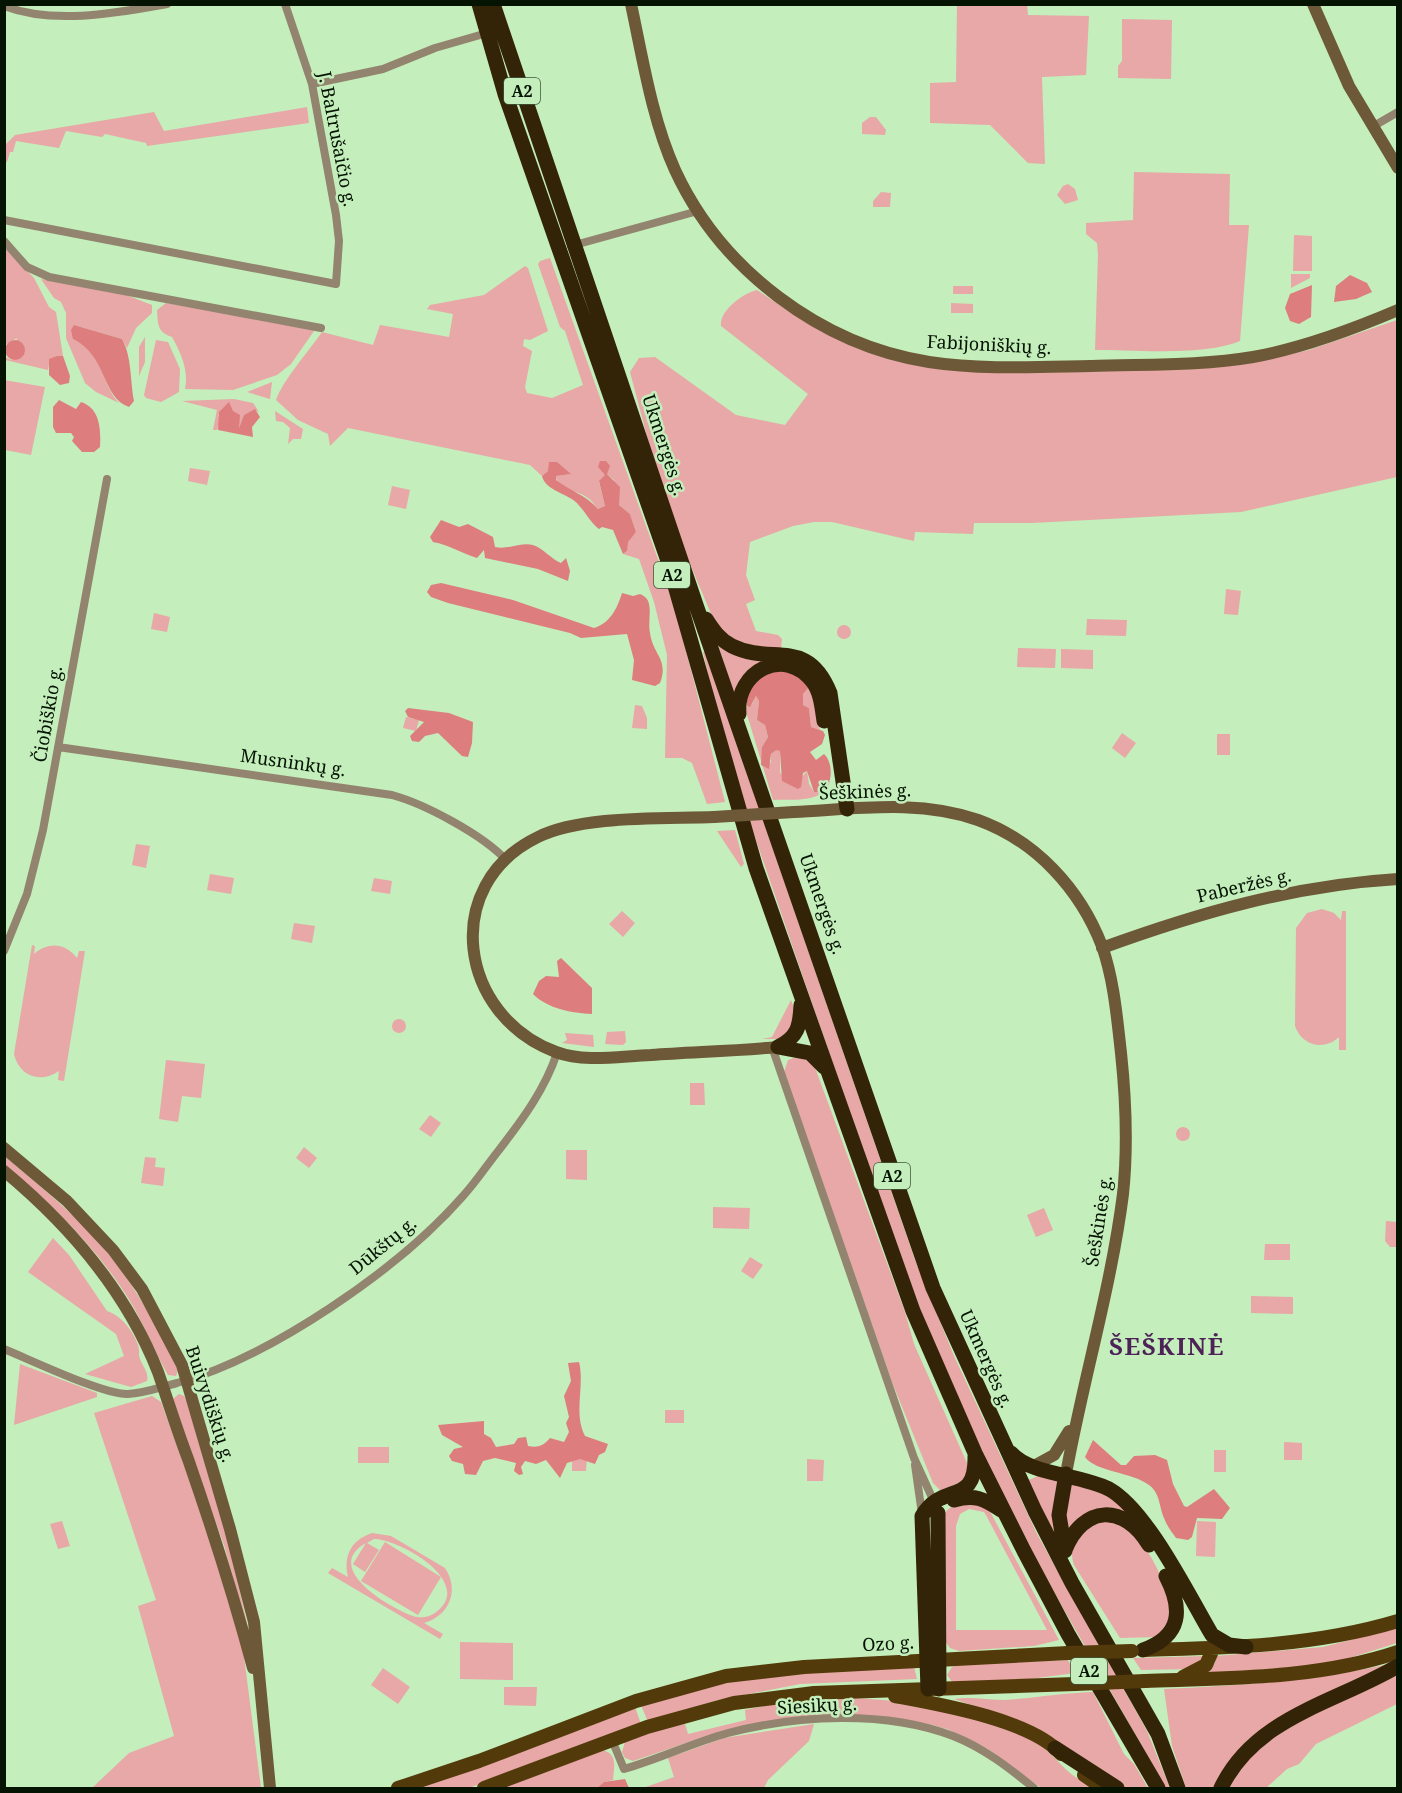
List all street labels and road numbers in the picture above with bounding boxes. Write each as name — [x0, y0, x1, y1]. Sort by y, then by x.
street label: J. Baltrušaičio g. — [313, 68, 363, 208]
road number: A2 — [504, 78, 540, 104]
street label: Fabijoniškių g. — [926, 329, 1052, 359]
street label: Ukmergės g. — [637, 391, 693, 498]
road number: A2 — [654, 562, 690, 588]
street label: Čiobiškio g. — [27, 664, 67, 764]
street label: Musninkų g. — [239, 743, 347, 781]
street label: Šeškinės g. — [819, 777, 911, 805]
street label: Ukmergės g. — [795, 850, 851, 957]
street label: Paberžės g. — [1194, 863, 1293, 908]
road number: A2 — [874, 1163, 910, 1189]
street label: Šeškinės g. — [1079, 1174, 1117, 1268]
street label: Dūkštų g. — [344, 1211, 421, 1280]
street label: Ukmergės g. — [955, 1306, 1019, 1411]
street label: Buivydiškių g. — [181, 1342, 241, 1465]
street label: Ozo g. — [861, 1630, 914, 1656]
road number: A2 — [1071, 1658, 1107, 1684]
street label: Siesikų g. — [776, 1691, 857, 1719]

